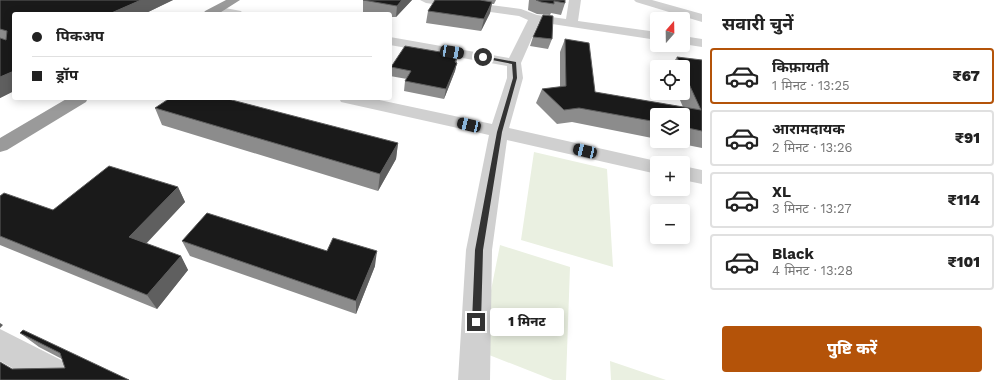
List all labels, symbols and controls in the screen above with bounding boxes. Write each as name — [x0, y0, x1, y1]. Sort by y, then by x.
north arrow — [650, 12, 690, 52]
map controls — [650, 12, 690, 244]
text: सवारी चुनें — [722, 13, 793, 34]
text: पिकअप — [56, 27, 104, 45]
car — [439, 44, 465, 60]
route start — [474, 48, 492, 66]
icon: car — [724, 58, 760, 94]
text: किफ़ायती — [772, 58, 829, 76]
button: locate — [650, 60, 690, 100]
text: ड्रॉप — [56, 66, 78, 84]
text: ₹67 — [952, 67, 980, 85]
text: 1 मिनट · 13:25 — [772, 78, 850, 93]
button: layers — [650, 108, 690, 148]
car — [456, 116, 482, 134]
icon: car — [724, 120, 760, 156]
text: आरामदायक — [772, 120, 845, 138]
text: ₹91 — [955, 129, 980, 147]
text: 2 मिनट · 13:26 — [772, 140, 852, 155]
car — [572, 142, 598, 160]
button: + — [650, 156, 690, 196]
icon: car — [724, 182, 760, 218]
text: XL — [772, 183, 791, 201]
text: ₹114 — [947, 191, 980, 209]
text: 3 मिनट · 13:27 — [772, 201, 852, 216]
button: − — [650, 204, 690, 244]
icon: car — [724, 244, 760, 280]
text: Black — [772, 245, 814, 263]
text: ₹101 — [948, 253, 980, 271]
text: 4 मिनट · 13:28 — [772, 263, 853, 278]
callout: 1 मिनट — [490, 308, 564, 336]
route end — [467, 313, 485, 331]
text: 1 मिनट — [508, 314, 546, 329]
button: पुष्टि करें — [722, 326, 982, 372]

